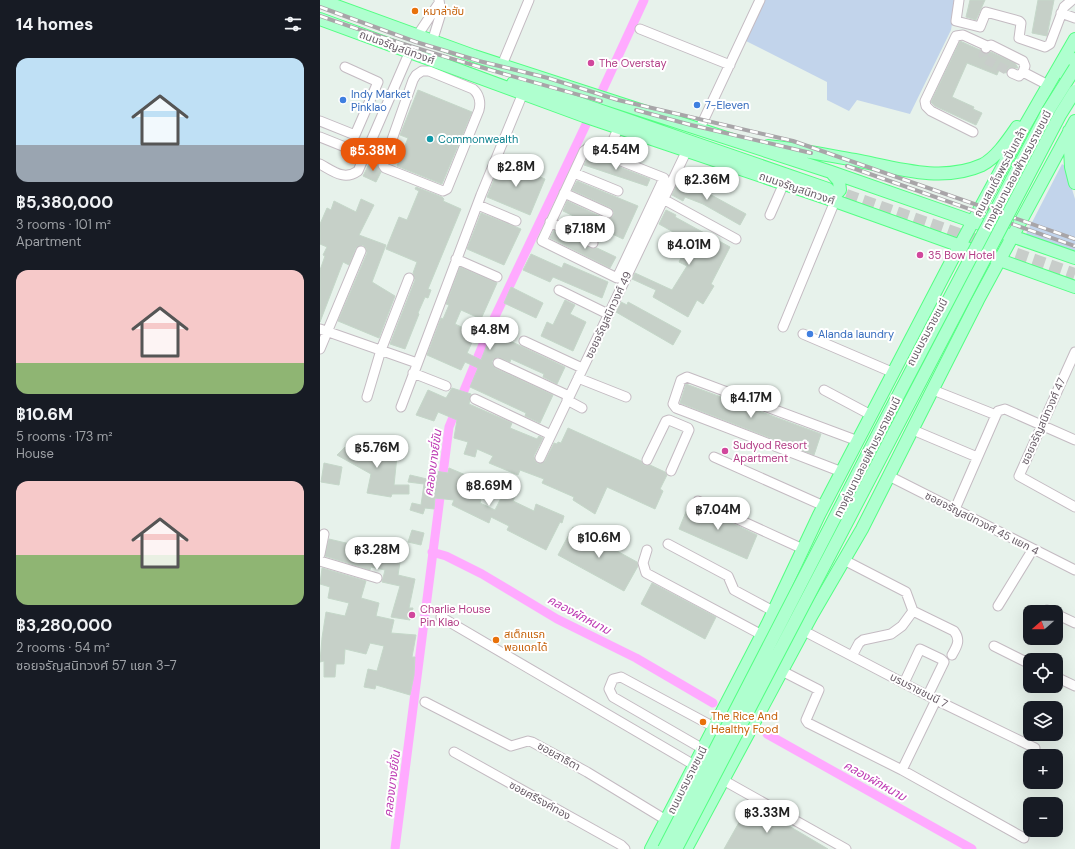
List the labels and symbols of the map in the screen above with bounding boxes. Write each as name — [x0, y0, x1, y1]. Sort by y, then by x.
place label: หมาล่าฮับ — [423, 4, 464, 18]
marker: หมาล่าฮับ — [410, 6, 420, 16]
street label: ถนนจรัญสนิทวงศ์ — [357, 27, 437, 67]
place label: The Overstay — [599, 56, 667, 70]
marker: The Overstay — [586, 58, 596, 68]
place label: Indy Market Pinklao — [351, 87, 411, 114]
marker: Indy Market Pinklao — [338, 95, 348, 105]
place label: 7-Eleven — [705, 98, 749, 112]
marker: 7-Eleven — [692, 100, 702, 110]
street label: ทางคู่ขนานลอยฟ้าบรมราชชนนี — [980, 108, 1054, 232]
street label: ถนนสมเด็จพระปิ่นเกล้า — [970, 125, 1030, 219]
place label: Commonwealth — [438, 132, 518, 146]
marker: Commonwealth — [425, 134, 435, 144]
pin: ฿4.54M — [583, 137, 649, 171]
pin: ฿5.38M — [340, 138, 406, 172]
pin: ฿2.8M — [488, 154, 544, 188]
pin: ฿2.36M — [674, 167, 740, 201]
street label: ถนนจรัญสนิทวงศ์ — [757, 168, 837, 208]
pin: ฿7.18M — [552, 216, 618, 250]
pin: ฿4.01M — [656, 232, 722, 266]
place label: 35 Bow Hotel — [928, 248, 995, 262]
marker: 35 Bow Hotel — [915, 250, 925, 260]
street label: ซอยจรัญสนิทวงศ์ 49 — [582, 269, 634, 361]
street label: ถนนบรมราชชนนี — [903, 296, 951, 368]
pin: ฿4.8M — [462, 317, 518, 351]
place label: Alanda laundry — [818, 327, 894, 341]
marker: Alanda laundry — [805, 329, 815, 339]
street label: ซอยจรัญสนิทวงศ์ 47 — [1018, 375, 1068, 467]
pin: ฿4.17M — [718, 385, 784, 419]
street label: ทางคู่ขนานลอยฟ้าบรมราชชนนี — [831, 395, 903, 519]
water label: คลองบางยี่ขัน — [419, 428, 446, 497]
pin: ฿5.76M — [344, 435, 410, 469]
place label: Sudyod Resort Apartment — [733, 438, 807, 465]
marker: Sudyod Resort Apartment — [720, 446, 730, 456]
pin: ฿8.69M — [456, 473, 522, 507]
street label: ซอยจรัญสนิทวงศ์ 45 แยก 4 — [923, 488, 1042, 558]
pin: ฿7.04M — [685, 497, 751, 531]
pin: ฿10.6M — [566, 525, 632, 559]
pin: ฿3.28M — [344, 537, 410, 571]
water label: คลองผักหนาม — [545, 592, 615, 639]
place label: Charlie House Pin Klao — [420, 602, 491, 629]
north arrow — [1023, 605, 1063, 645]
marker: Charlie House Pin Klao — [407, 610, 417, 620]
place label: สเต็กแรก พอแดกได้ — [504, 627, 547, 654]
marker: สเต็กแรก พอแดกได้ — [491, 635, 501, 645]
street label: บรมราชชนนี 7 — [888, 669, 950, 711]
place label: The Rice And Healthy Food — [711, 709, 778, 736]
marker: The Rice And Healthy Food — [698, 717, 708, 727]
street label: ซอยสาธิตา — [535, 738, 583, 774]
street label: ถนนบรมราชชนนี — [664, 744, 710, 816]
water label: คลองบางยี่ขัน — [379, 749, 404, 818]
water label: คลองผักหนาม — [841, 757, 911, 806]
street label: ซอยศรีรงค์ทอง — [507, 777, 573, 823]
pin: ฿3.33M — [734, 800, 800, 834]

